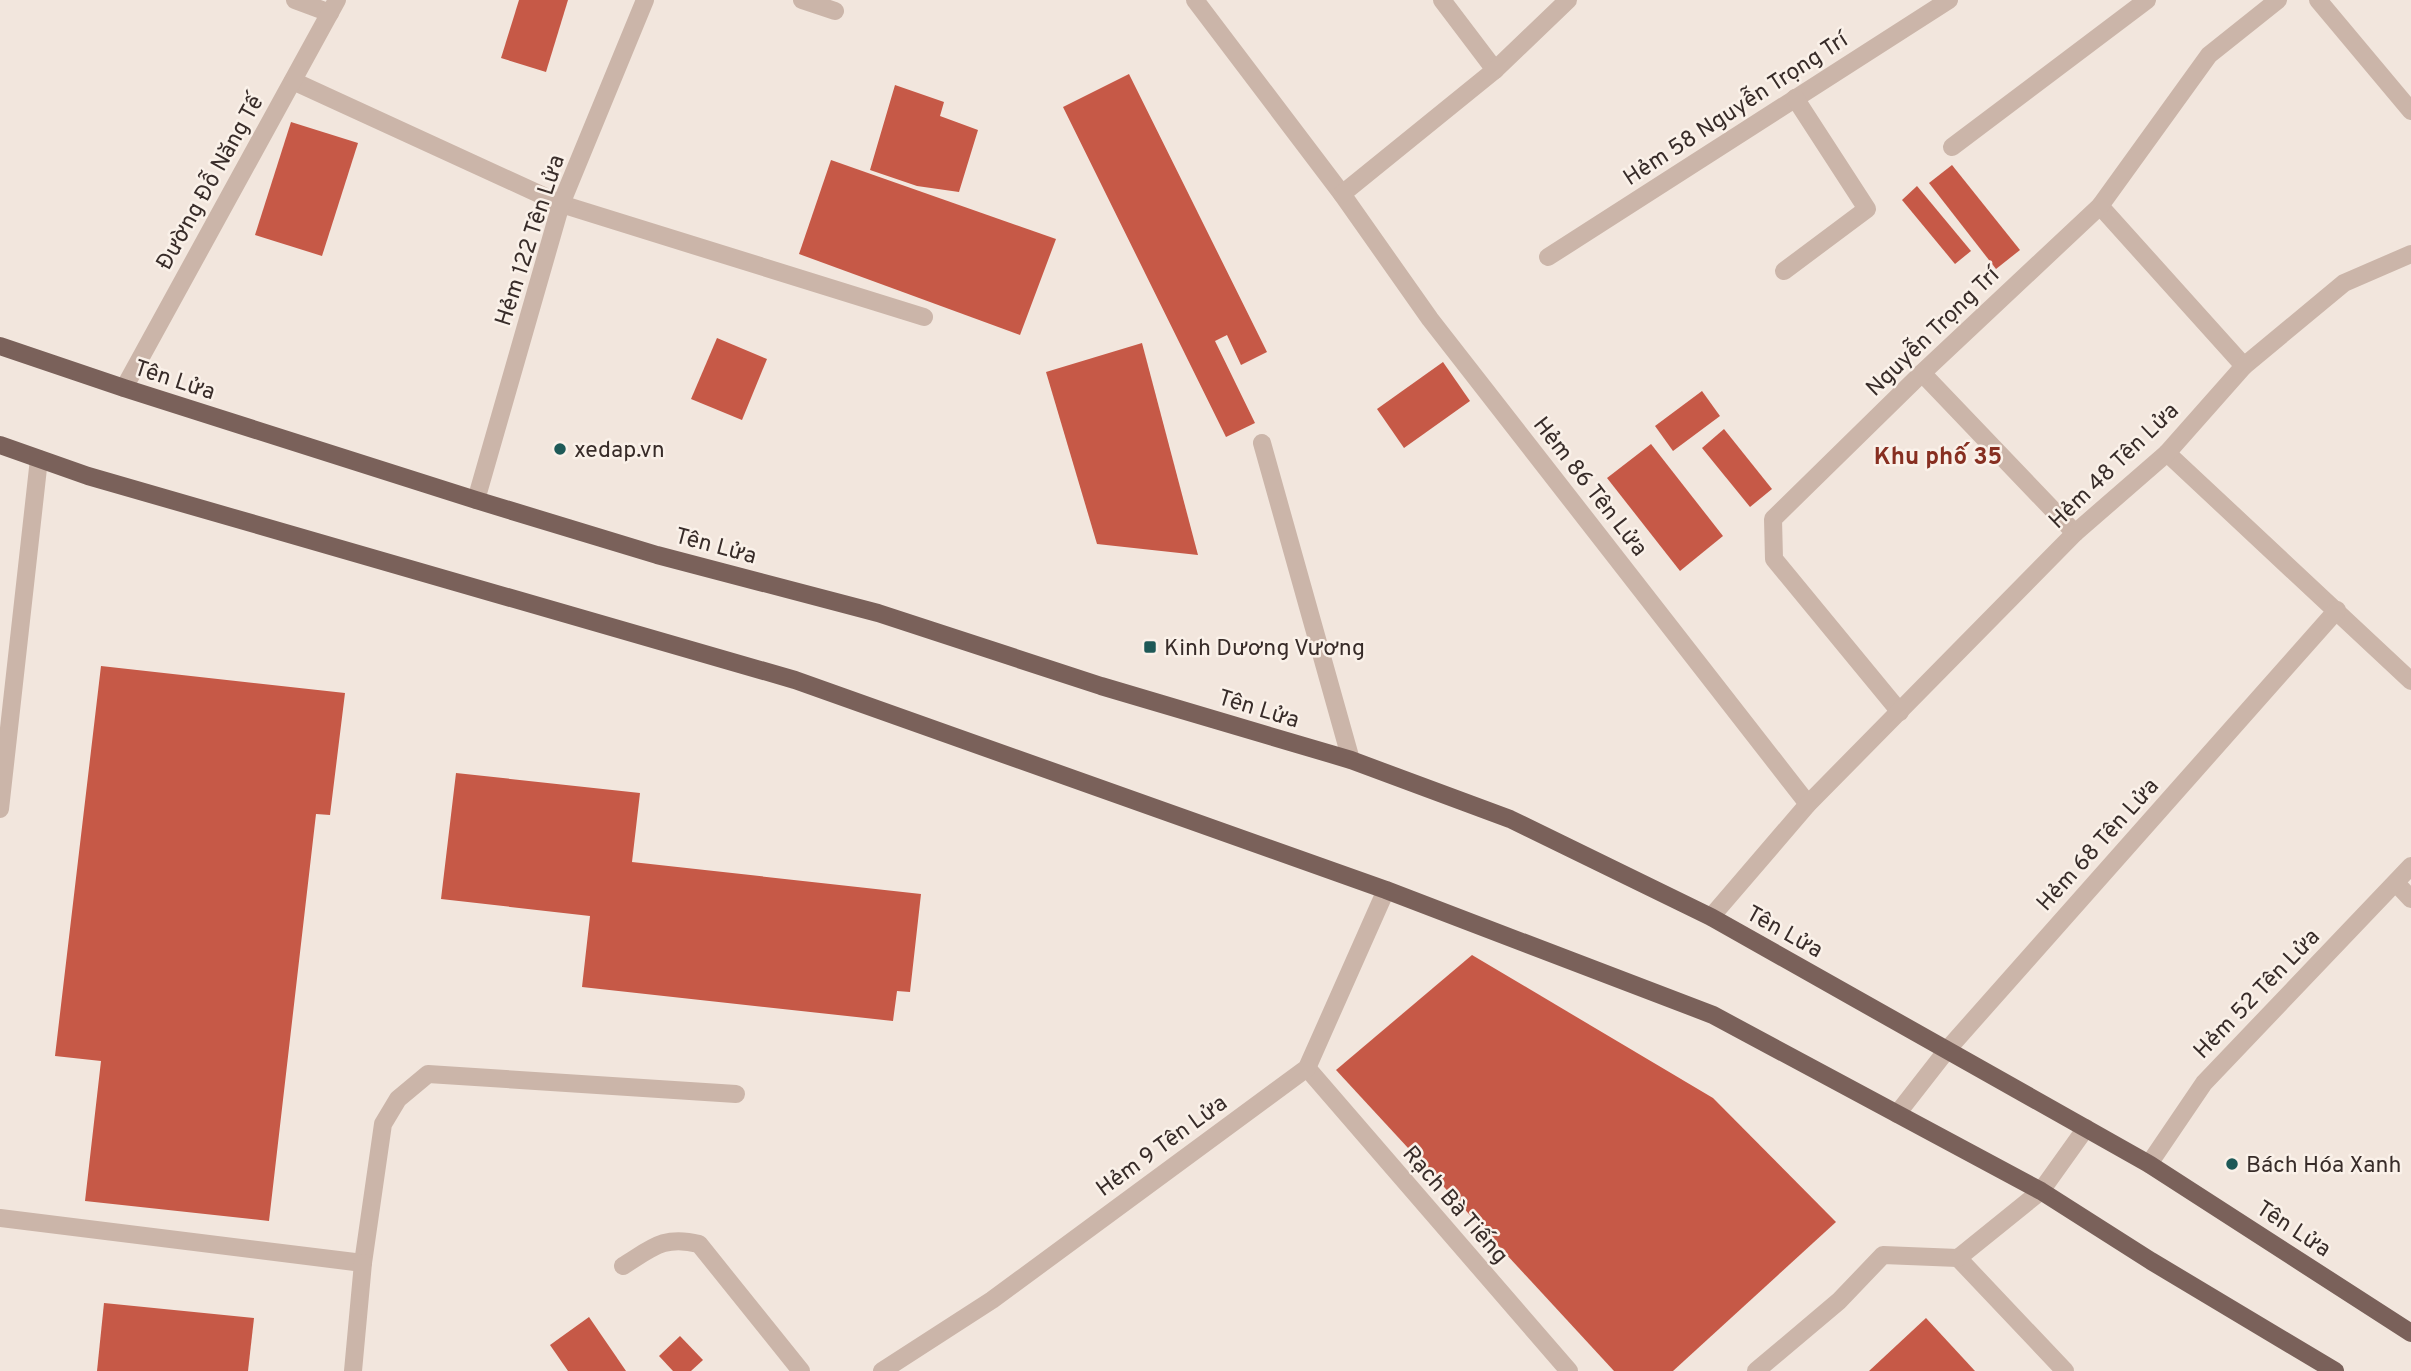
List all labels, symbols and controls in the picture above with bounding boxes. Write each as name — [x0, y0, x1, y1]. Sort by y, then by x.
street label: Hẻm 58 Nguyễn Trọng Trí — [1618, 25, 1856, 194]
street label: Đường Đỗ Năng Tế — [150, 88, 273, 276]
street label: Hẻm 122 Tên Lửa — [490, 152, 573, 330]
street label: Nguyễn Trọng Trí — [1860, 260, 2008, 404]
street label: Tên Lửa — [130, 355, 218, 408]
street label: Hẻm 48 Tên Lửa — [2044, 397, 2186, 536]
street label: Hẻm 86 Tên Lửa — [1525, 412, 1653, 563]
place label: xedap.vn — [574, 437, 665, 466]
marker: xedap.vn — [552, 441, 568, 457]
district label: Khu phố 35 — [1874, 442, 2002, 473]
street label: Tên Lửa — [671, 523, 759, 572]
place label: Kinh Dương Vương — [1164, 635, 1365, 664]
marker: Kinh Dương Vương — [1142, 639, 1158, 655]
street label: Tên Lửa — [1214, 684, 1302, 736]
street label: Hẻm 68 Tên Lửa — [2031, 773, 2166, 918]
street label: Tên Lửa — [1740, 900, 1827, 966]
street label: Hẻm 52 Tên Lửa — [2188, 924, 2327, 1066]
street label: Hẻm 9 Tên Lửa — [1091, 1090, 1234, 1204]
street label: Rạch Bà Tiếng — [1395, 1140, 1514, 1271]
place label: Bách Hóa Xanh — [2246, 1152, 2401, 1181]
marker: Bách Hóa Xanh — [2224, 1156, 2240, 1172]
street label: Tên Lửa — [2250, 1195, 2336, 1265]

